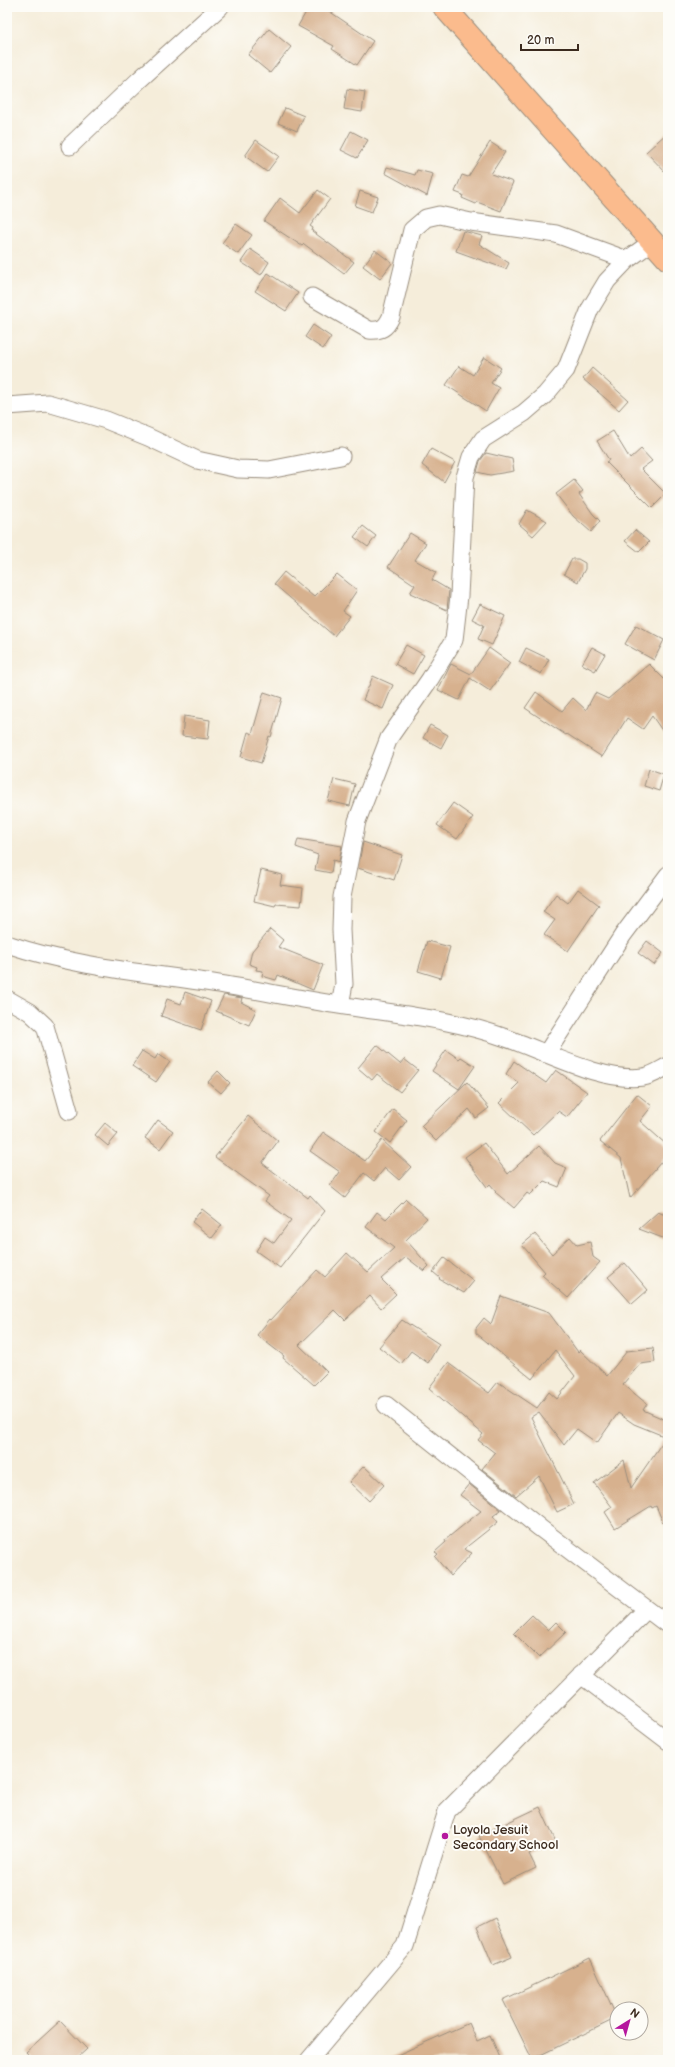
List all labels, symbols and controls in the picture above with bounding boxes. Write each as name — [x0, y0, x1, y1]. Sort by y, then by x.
scale bar — [521, 26, 578, 52]
text: 20 m — [527, 33, 554, 48]
place label: Loyola Jesuit Secondary School — [453, 1822, 558, 1853]
marker: Loyola Jesuit Secondary School — [440, 1831, 450, 1841]
north arrow — [609, 2001, 649, 2041]
text: N — [628, 2006, 642, 2021]

